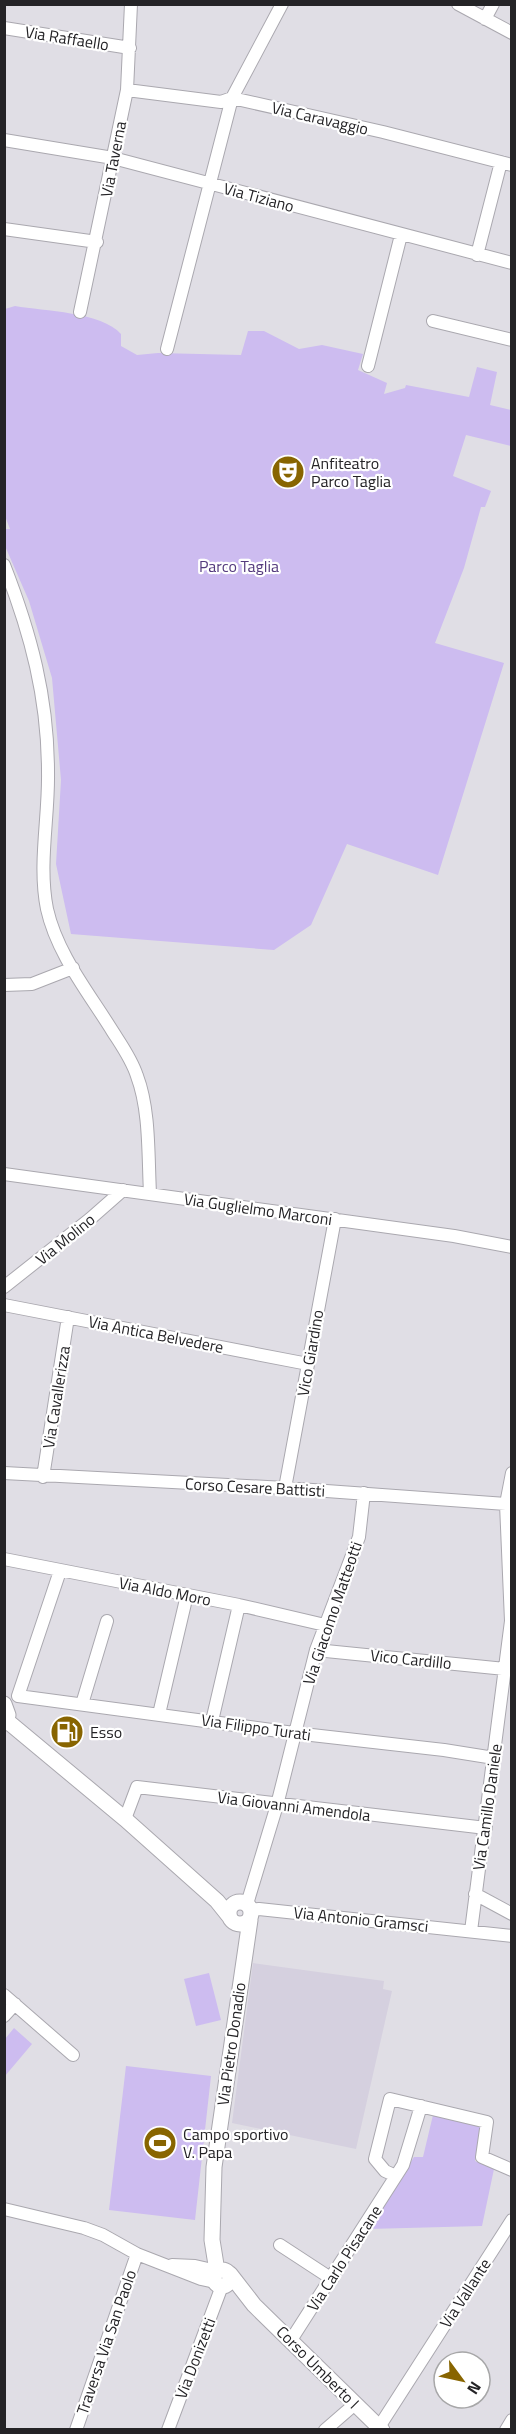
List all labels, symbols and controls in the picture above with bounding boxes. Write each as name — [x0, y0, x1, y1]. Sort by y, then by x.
street label: Via Raffaello — [23, 20, 111, 56]
street label: Via Caravaggio — [269, 95, 371, 141]
street label: Via Taverna — [94, 119, 132, 199]
street label: Via Tiziano — [221, 176, 297, 218]
place label: Anfiteatro Parco Taglia — [311, 451, 391, 493]
theatre icon: Anfiteatro Parco Taglia — [270, 454, 306, 490]
park label: Parco Taglia — [199, 554, 279, 578]
street label: Via Guglielmo Marconi — [182, 1187, 334, 1231]
street label: Via Molino — [30, 1208, 100, 1270]
street label: Vico Giardino — [291, 1308, 329, 1398]
street label: Via Antica Belvedere — [86, 1309, 226, 1359]
street label: Via Cavallerizza — [36, 1344, 76, 1450]
street label: Corso Cesare Battisti — [184, 1471, 326, 1503]
street label: Via Giacomo Matteotti — [296, 1538, 368, 1688]
street label: Via Aldo Moro — [117, 1570, 213, 1612]
street label: Vico Cardillo — [369, 1643, 453, 1675]
street label: Via Filippo Turati — [200, 1707, 312, 1747]
fuel station icon: Esso — [49, 1714, 85, 1750]
place label: Esso — [90, 1720, 122, 1744]
street label: Via Camillo Daniele — [466, 1742, 508, 1872]
street label: Via Giovanni Amendola — [216, 1785, 372, 1827]
street label: Via Antonio Gramsci — [292, 1900, 430, 1938]
street label: Via Pietro Donadio — [210, 1981, 252, 2107]
place label: Campo sportivo V. Papa — [183, 2122, 288, 2164]
sports icon: Campo sportivo V. Papa — [142, 2125, 178, 2161]
street label: Via Carlo Pisacane — [301, 2200, 387, 2316]
street label: Via Vallante — [433, 2253, 497, 2333]
street label: Traversa Via San Paolo — [70, 2266, 142, 2418]
street label: Via Donizetti — [169, 2314, 221, 2402]
street label: Corso Umberto I — [271, 2320, 365, 2414]
north arrow — [432, 2350, 492, 2410]
text: N — [461, 2377, 488, 2399]

